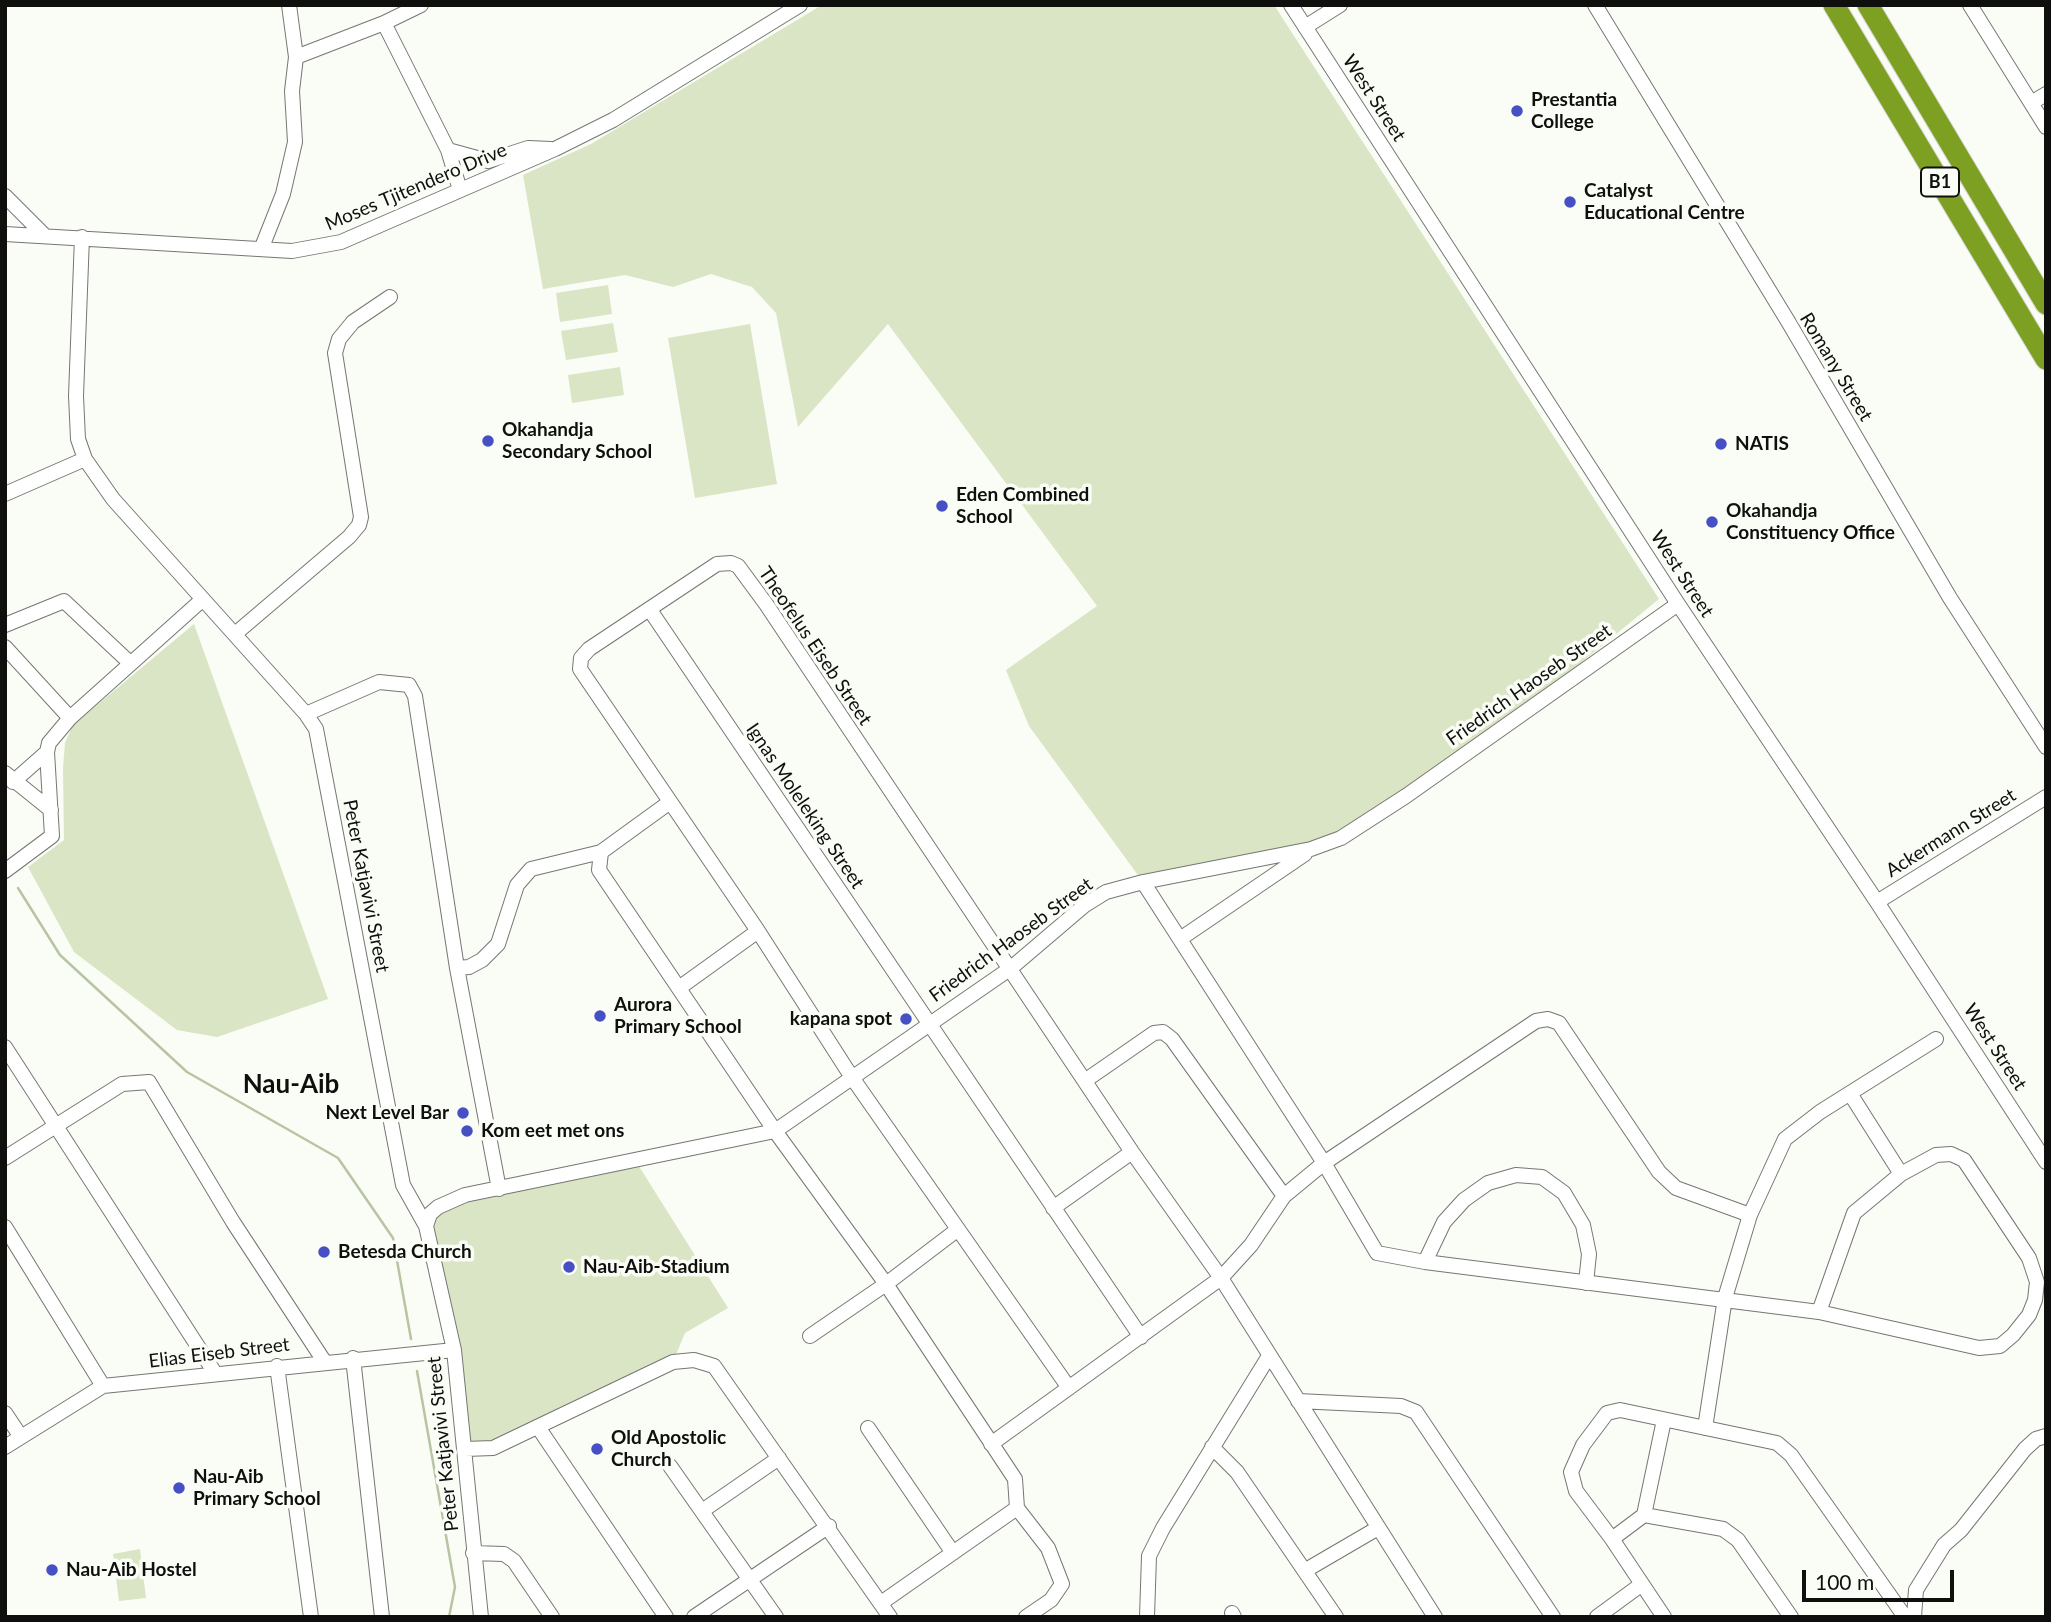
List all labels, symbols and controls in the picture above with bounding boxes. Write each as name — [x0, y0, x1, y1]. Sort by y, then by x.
street label: West Street — [1338, 50, 1410, 146]
place label: Prestantia College — [1531, 89, 1617, 133]
marker: Prestantia College — [1509, 103, 1525, 119]
street label: Moses Tjitendero Drive — [322, 138, 510, 236]
road number: B1 — [1921, 168, 1959, 196]
place label: Catalyst Educational Centre — [1584, 180, 1745, 224]
marker: Catalyst Educational Centre — [1562, 194, 1578, 210]
street label: Romany Street — [1795, 309, 1877, 425]
place label: Okahandja Secondary School — [502, 419, 652, 463]
marker: Okahandja Secondary School — [480, 433, 496, 449]
place label: NATIS — [1735, 433, 1789, 455]
marker: NATIS — [1713, 436, 1729, 452]
place label: Eden Combined School — [956, 484, 1089, 528]
marker: Eden Combined School — [934, 498, 950, 514]
place label: Okahandja Constituency Office — [1726, 500, 1895, 544]
marker: Okahandja Constituency Office — [1704, 514, 1720, 530]
street label: West Street — [1646, 526, 1718, 622]
street label: Theofelus Eiseb Street — [754, 562, 876, 730]
street label: Friedrich Haoseb Street — [1442, 619, 1616, 751]
street label: Ignas Moleleking Street — [741, 719, 869, 893]
street label: Ackermann Street — [1882, 784, 2020, 882]
street label: Peter Katjavivi Street — [338, 798, 394, 974]
street label: Friedrich Haoseb Street — [925, 873, 1097, 1007]
place label: Aurora Primary School — [614, 994, 742, 1038]
street label: West Street — [1959, 999, 2031, 1095]
marker: Aurora Primary School — [592, 1008, 608, 1024]
place label: kapana spot — [790, 1008, 892, 1030]
marker: kapana spot — [898, 1011, 914, 1027]
district label: Nau-Aib — [243, 1069, 339, 1101]
place label: Next Level Bar — [325, 1102, 449, 1124]
marker: Next Level Bar — [455, 1105, 471, 1121]
place label: Kom eet met ons — [481, 1120, 624, 1142]
marker: Kom eet met ons — [459, 1123, 475, 1139]
place label: Betesda Church — [338, 1241, 472, 1263]
marker: Betesda Church — [316, 1244, 332, 1260]
place label: Nau-Aib-Stadium — [583, 1256, 730, 1278]
marker: Nau-Aib-Stadium — [561, 1259, 577, 1275]
street label: Elias Eiseb Street — [147, 1333, 291, 1373]
street label: Peter Katjavivi Street — [422, 1356, 464, 1532]
place label: Old Apostolic Church — [611, 1427, 726, 1471]
marker: Old Apostolic Church — [589, 1441, 605, 1457]
place label: Nau-Aib Primary School — [193, 1466, 321, 1510]
marker: Nau-Aib Primary School — [171, 1480, 187, 1496]
scale bar — [1806, 1556, 1958, 1600]
place label: Nau-Aib Hostel — [66, 1559, 197, 1581]
marker: Nau-Aib Hostel — [44, 1562, 60, 1578]
text: 100 m — [1815, 1569, 1874, 1594]

